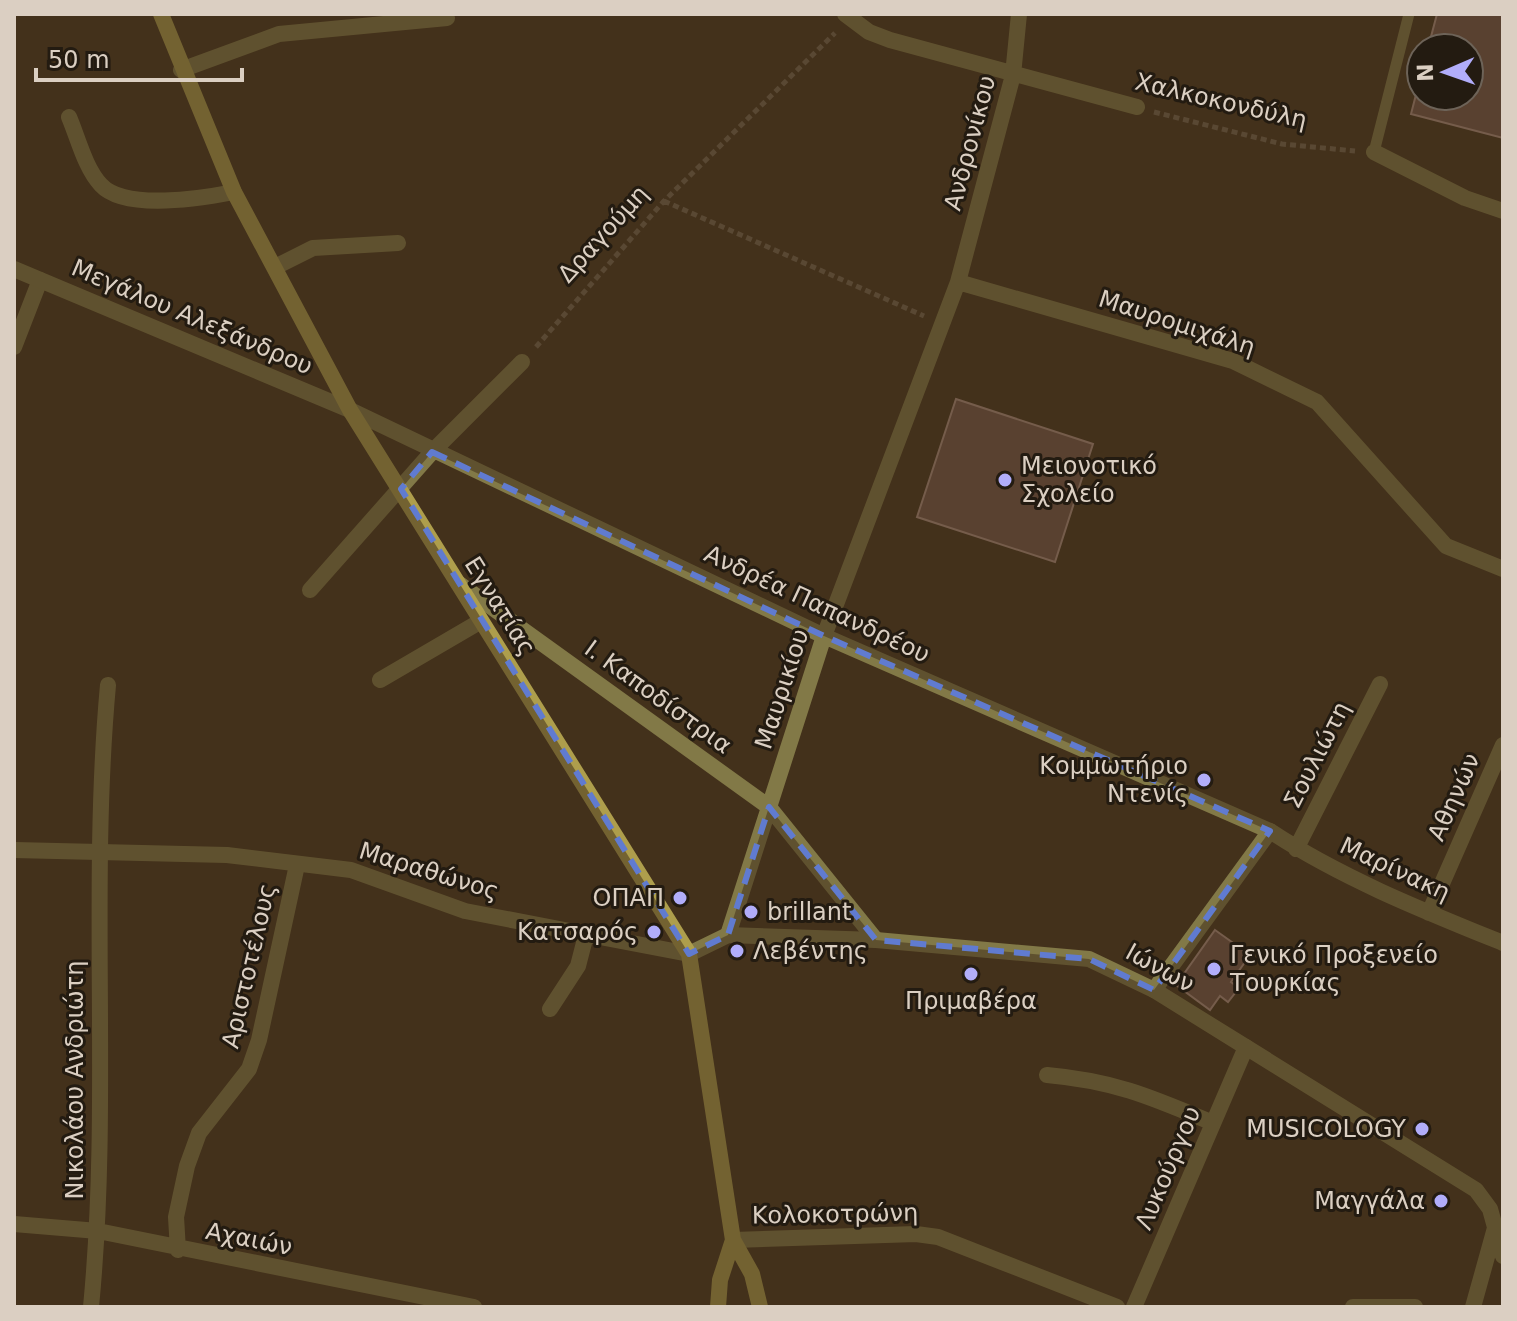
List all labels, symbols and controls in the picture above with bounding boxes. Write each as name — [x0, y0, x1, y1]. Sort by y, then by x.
scale bar — [36, 32, 242, 82]
north arrow — [1405, 32, 1485, 112]
text: 50 m — [48, 46, 110, 74]
text: N — [1413, 63, 1438, 82]
street label: Χαλκοκονδύλη — [1132, 68, 1310, 134]
street label: Ανδρονίκου — [939, 72, 1001, 214]
street label: Δραγούμη — [552, 180, 654, 288]
street label: Μεγάλου Αλεξάνδρου — [67, 254, 317, 380]
street label: Μαυρομιχάλη — [1095, 285, 1259, 361]
place label: Μειονοτικό Σχολείο — [1021, 452, 1157, 508]
marker: Μειονοτικό Σχολείο — [996, 471, 1014, 489]
street label: Ανδρέα Παπανδρέου — [700, 540, 934, 668]
street label: Εγνατίας — [459, 551, 541, 661]
street label: Μαυρικίου — [749, 625, 815, 753]
street label: Ι. Καποδίστρια — [579, 634, 737, 760]
street label: Σουλιώτη — [1278, 697, 1356, 813]
street label: Αθηνών — [1422, 749, 1486, 845]
place label: Κομμωτήριο Ντενίς — [1039, 752, 1188, 808]
marker: Κομμωτήριο Ντενίς — [1195, 771, 1213, 789]
street label: Μαρίνακη — [1335, 831, 1455, 907]
street label: Μαραθώνος — [356, 836, 502, 906]
street label: Αριστοτέλους — [216, 881, 282, 1051]
place label: ΟΠΑΠ — [593, 884, 664, 912]
marker: ΟΠΑΠ — [671, 889, 689, 907]
place label: brillant — [767, 898, 851, 926]
marker: brillant — [742, 903, 760, 921]
place label: Κατσαρός — [517, 918, 638, 946]
marker: Κατσαρός — [645, 923, 663, 941]
place label: Λεβέντης — [753, 937, 868, 965]
street label: Ιώνων — [1121, 938, 1199, 998]
place label: Γενικό Προξενείο Τουρκίας — [1229, 941, 1438, 997]
marker: Λεβέντης — [728, 942, 746, 960]
marker: Γενικό Προξενείο Τουρκίας — [1205, 960, 1223, 978]
street label: Νικολάου Ανδριώτη — [61, 961, 89, 1199]
marker: Πριμαβέρα — [962, 965, 980, 983]
place label: Πριμαβέρα — [905, 987, 1037, 1015]
street label: Λυκούργου — [1130, 1102, 1206, 1234]
place label: MUSICOLOGY — [1246, 1115, 1406, 1143]
marker: MUSICOLOGY — [1413, 1120, 1431, 1138]
place label: Μαγγάλα — [1314, 1187, 1425, 1215]
marker: Μαγγάλα — [1432, 1192, 1450, 1210]
street label: Κολοκοτρώνη — [751, 1199, 919, 1229]
street label: Αχαιών — [203, 1217, 295, 1261]

